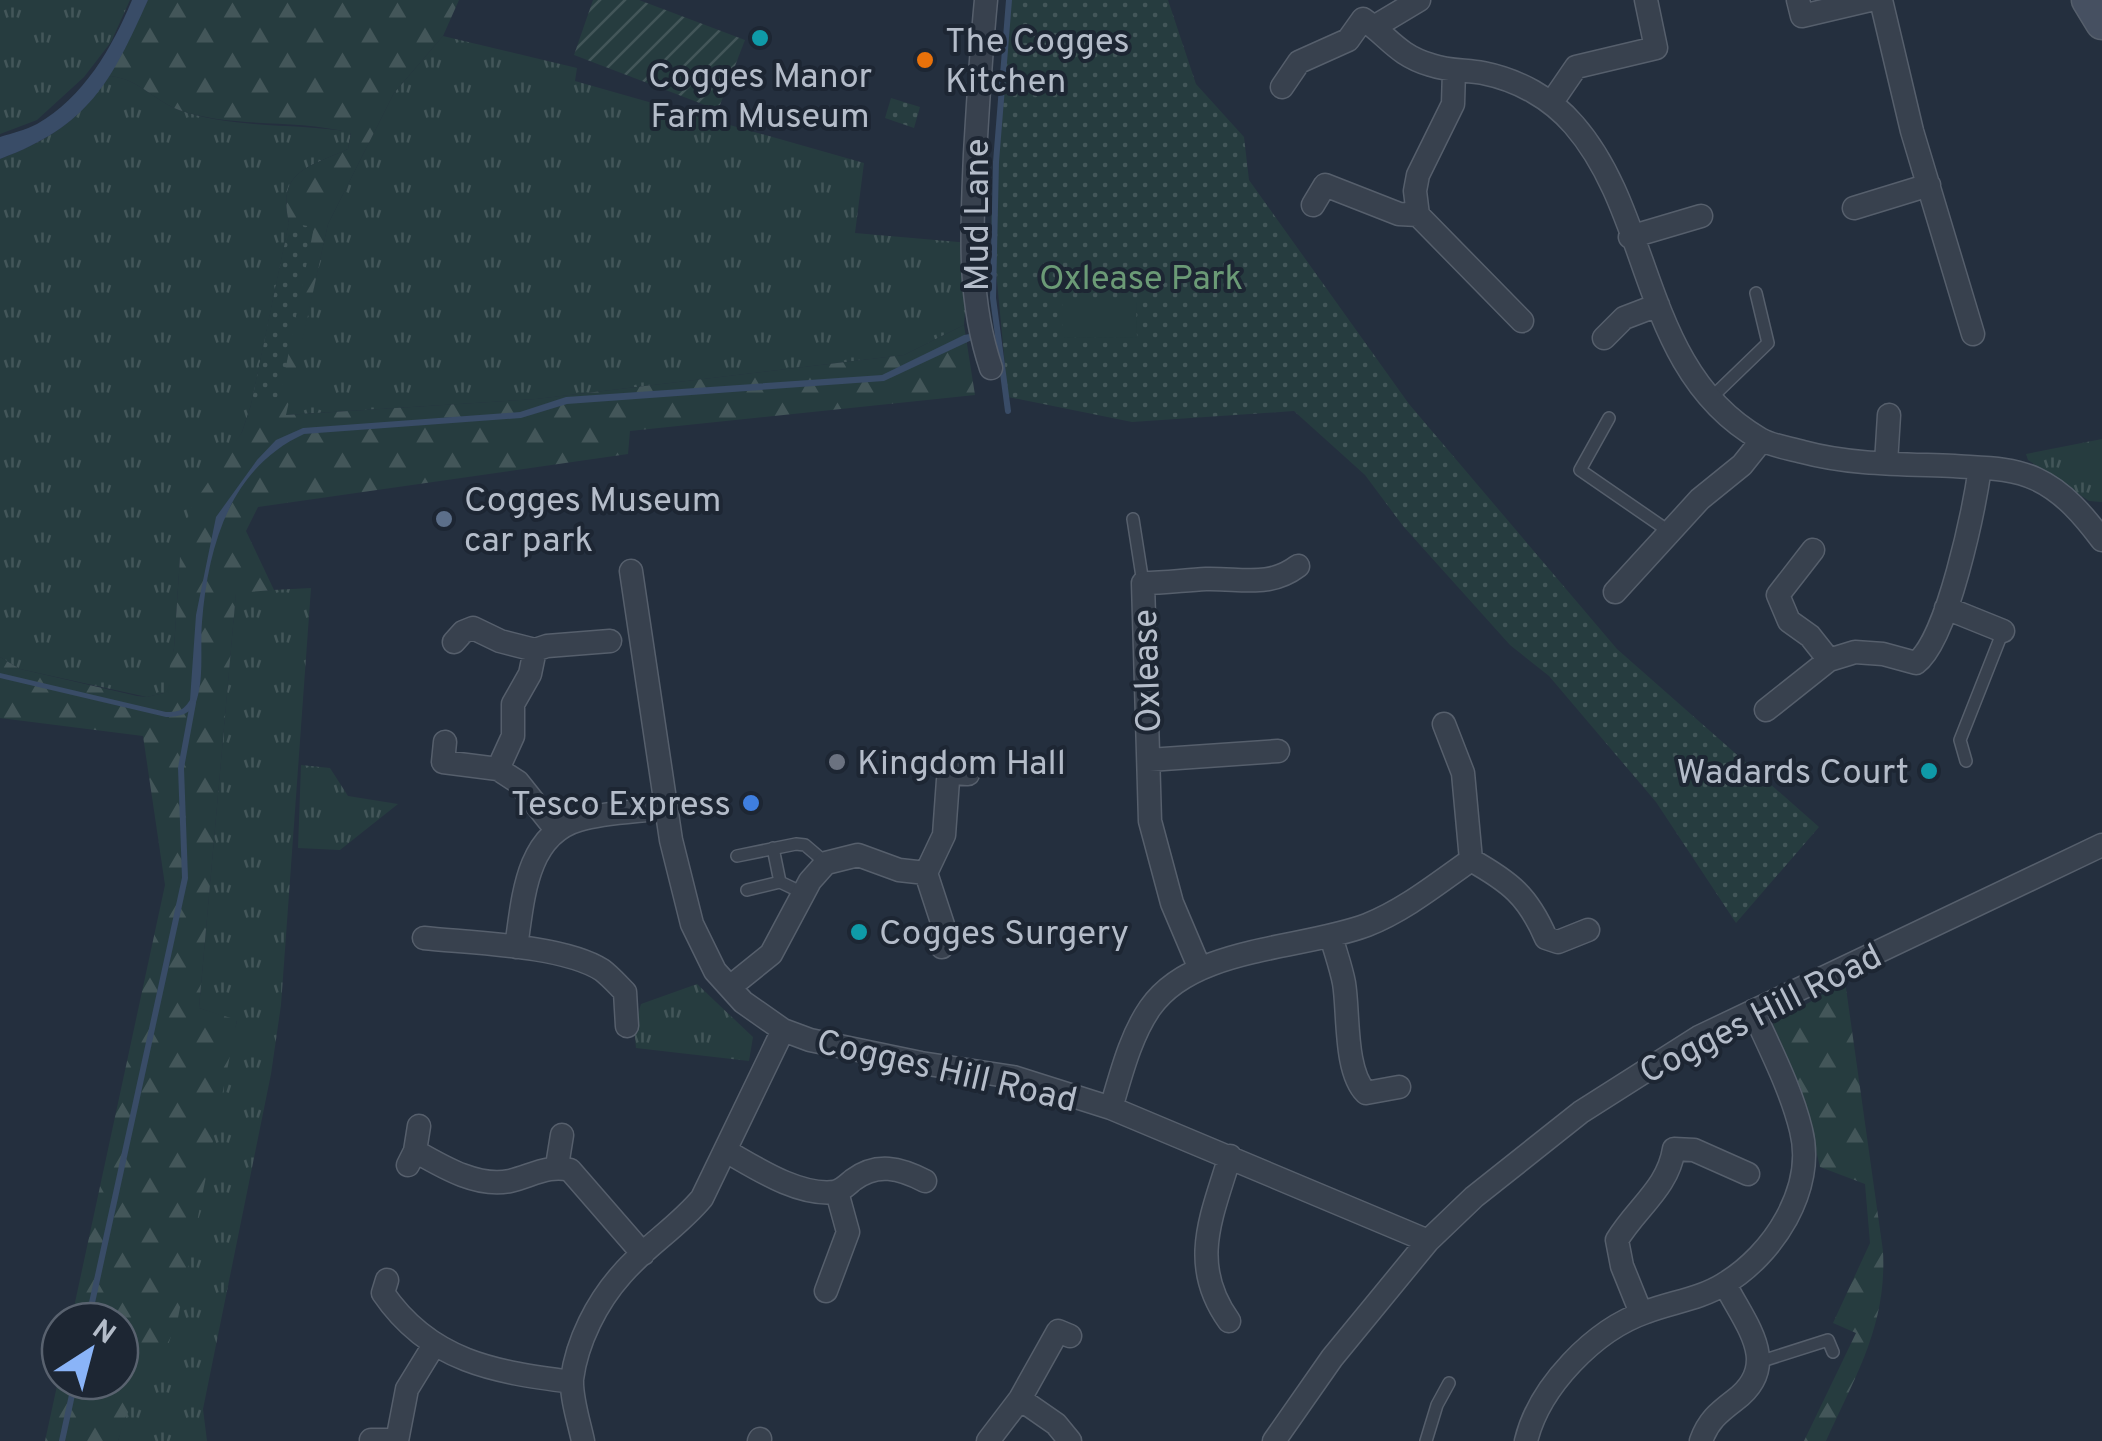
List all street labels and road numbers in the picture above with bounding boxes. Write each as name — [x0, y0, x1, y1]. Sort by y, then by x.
street label: Mud Lane — [957, 138, 1001, 292]
street label: Oxlease — [1125, 608, 1173, 733]
street label: Cogges Hill Road — [1633, 936, 1890, 1096]
street label: Cogges Hill Road — [812, 1022, 1081, 1124]

